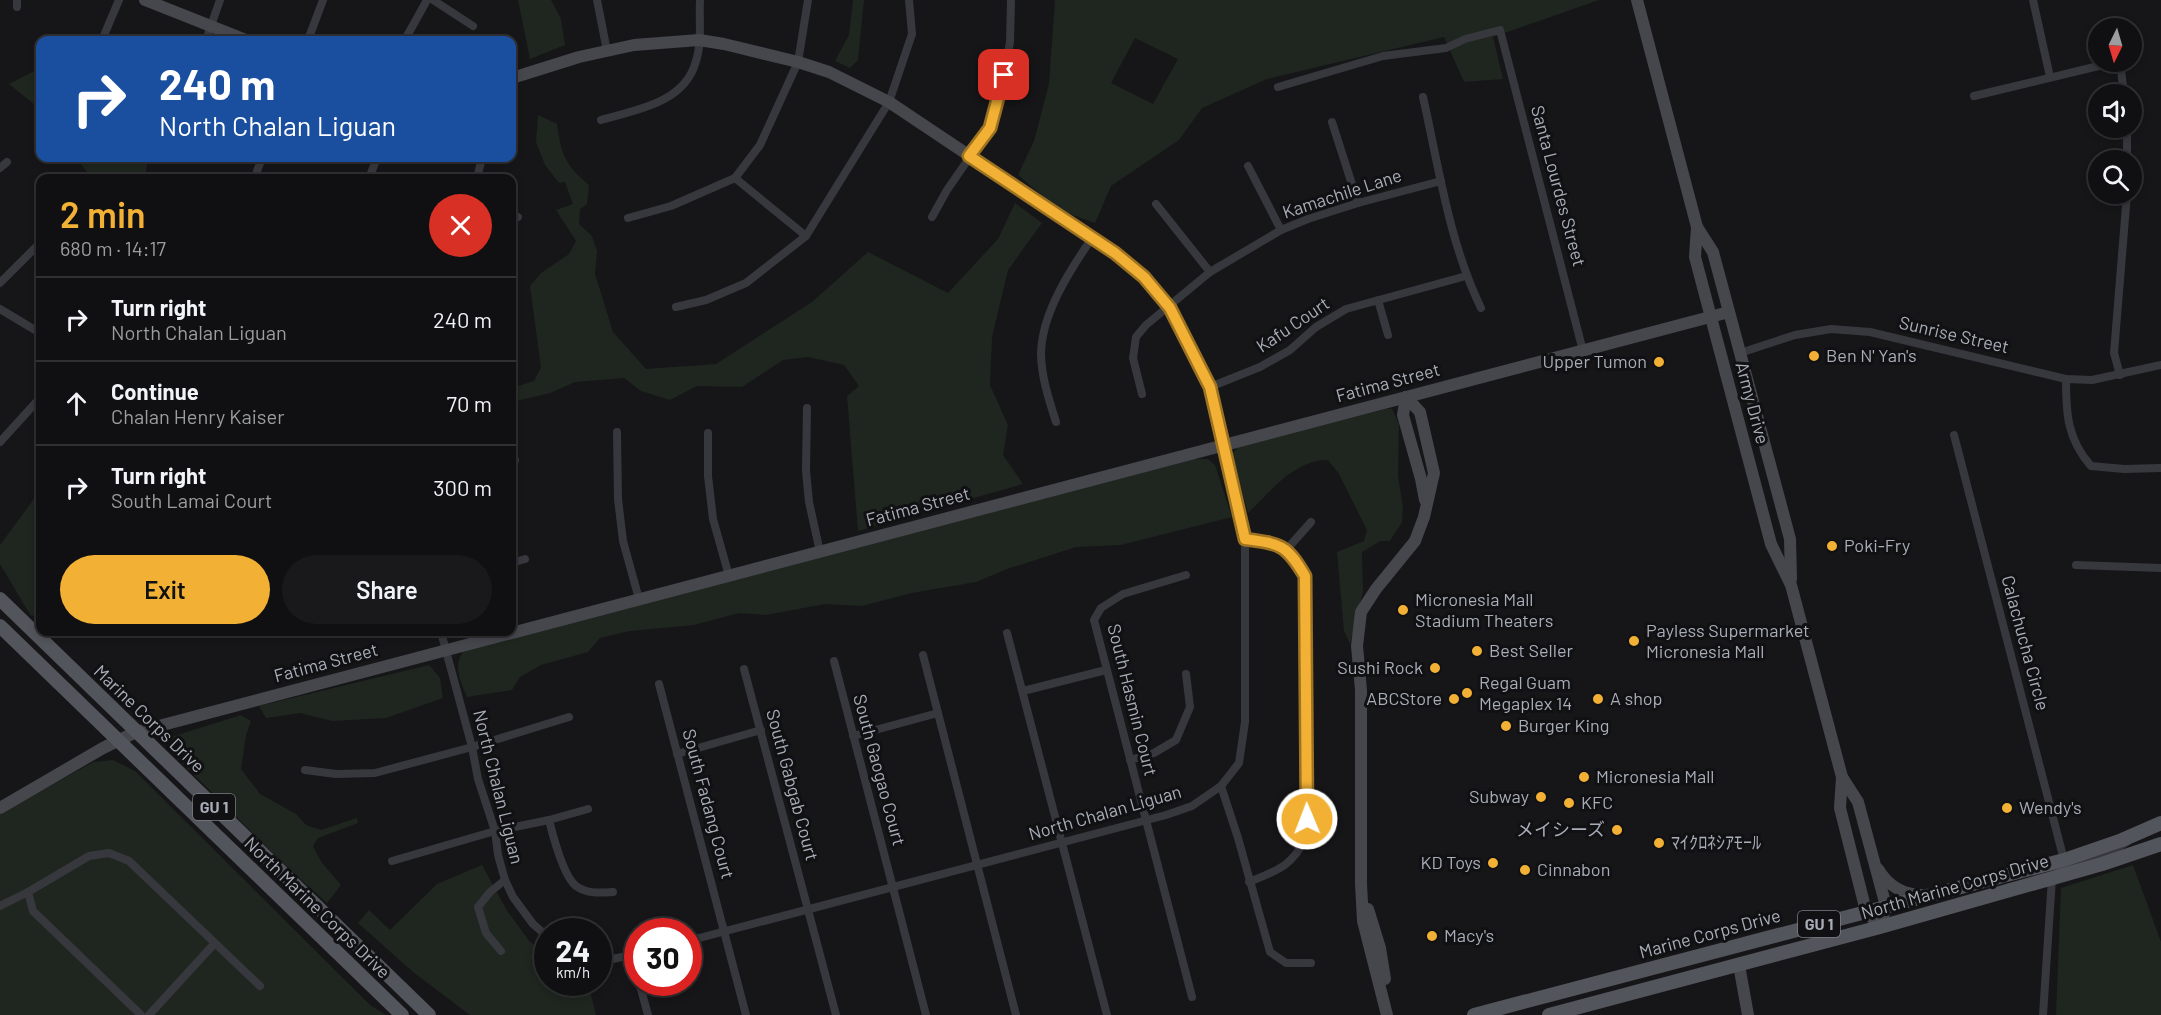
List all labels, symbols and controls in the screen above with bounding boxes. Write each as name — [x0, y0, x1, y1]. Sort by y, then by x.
north arrow — [2088, 18, 2142, 72]
map controls — [2088, 18, 2142, 204]
pin — [978, 49, 1029, 100]
text: 240 m — [159, 58, 275, 108]
icon: arrive — [987, 58, 1020, 91]
icon: right — [60, 60, 138, 138]
button: sound — [2088, 84, 2142, 138]
street label: Santa Lourdes Street — [1527, 103, 1591, 269]
text: North Chalan Liguan — [159, 109, 396, 141]
button: search — [2088, 150, 2142, 204]
street label: Kamachile Lane — [1279, 163, 1404, 223]
text: 2 min — [60, 192, 146, 235]
button: close — [429, 194, 492, 257]
text: 680 m · 14:17 — [60, 236, 166, 260]
street label: Kafu Court — [1252, 292, 1333, 357]
text: Turn right — [111, 294, 206, 320]
icon: right — [60, 303, 93, 336]
text: 240 m — [433, 306, 492, 332]
street label: Sunrise Street — [1897, 311, 2011, 357]
text: North Chalan Liguan — [111, 320, 287, 344]
place label: Ben N' Yan's — [1826, 344, 1917, 366]
marker: Ben N' Yan's — [1807, 349, 1821, 363]
place label: Upper Tumon — [1542, 350, 1647, 372]
marker: Upper Tumon — [1652, 355, 1666, 369]
street label: Fatima Street — [1333, 358, 1442, 406]
street label: Army Drive — [1731, 359, 1774, 446]
text: Continue — [111, 378, 199, 404]
icon: ahead — [60, 387, 93, 420]
text: 70 m — [447, 390, 492, 416]
text: Chalan Henry Kaiser — [111, 404, 284, 428]
text: Turn right — [111, 462, 206, 488]
icon: right — [60, 471, 93, 504]
text: 300 m — [433, 474, 492, 500]
street label: Fatima Street — [863, 482, 972, 530]
text: South Lamai Court — [111, 488, 272, 512]
place label: Poki-Fry — [1844, 534, 1910, 556]
marker: Poki-Fry — [1825, 539, 1839, 553]
button: Exit — [60, 555, 270, 624]
button: Share — [282, 555, 492, 624]
street label: Calachucha Circle — [1997, 573, 2055, 713]
place label: Micronesia Mall Stadium Theaters — [1415, 588, 1553, 631]
marker: Micronesia Mall Stadium Theaters — [1396, 603, 1410, 617]
place label: Payless Supermarket Micronesia Mall — [1646, 619, 1810, 662]
street label: South Hasmin Court — [1103, 621, 1163, 778]
marker: Payless Supermarket Micronesia Mall — [1627, 634, 1641, 648]
street label: Fatima Street — [271, 638, 380, 686]
place label: Best Seller — [1489, 639, 1573, 661]
marker: Best Seller — [1470, 644, 1484, 658]
place label: Sushi Rock — [1337, 656, 1423, 678]
street label: Marine Corps Drive — [90, 660, 210, 777]
marker: Sushi Rock — [1428, 661, 1442, 675]
place label: Regal Guam Megaplex 14 — [1479, 671, 1572, 714]
marker: Regal Guam Megaplex 14 — [1460, 686, 1474, 700]
place label: ABCStore — [1366, 687, 1442, 709]
place label: A shop — [1610, 687, 1663, 709]
street label: South Gaogao Court — [849, 692, 911, 848]
marker: ABCStore — [1447, 692, 1461, 706]
marker: A shop — [1591, 692, 1605, 706]
street label: North Chalan Liguan — [469, 707, 529, 866]
street label: South Gabgab Court — [762, 707, 824, 863]
place label: Burger King — [1518, 714, 1609, 736]
marker: Burger King — [1499, 719, 1513, 733]
street label: South Fadang Court — [678, 726, 740, 881]
place label: Micronesia Mall — [1596, 765, 1715, 787]
marker: Micronesia Mall — [1577, 770, 1591, 784]
street label: North Chalan Liguan — [1026, 780, 1184, 844]
place label: Subway — [1469, 785, 1529, 807]
position arrow — [1275, 787, 1339, 851]
marker: Subway — [1534, 790, 1548, 804]
place label: KFC — [1581, 791, 1613, 813]
road number: GU 1 — [193, 794, 235, 820]
marker: KFC — [1562, 796, 1576, 810]
place label: Wendy's — [2019, 796, 2082, 818]
marker: Wendy's — [2000, 801, 2014, 815]
place label: メイシーズ — [1516, 818, 1605, 840]
marker: メイシーズ — [1610, 823, 1624, 837]
place label: ﾏｲｸﾛﾈｼｱﾓｰﾙ — [1671, 831, 1761, 853]
street label: North Marine Corps Drive — [240, 832, 395, 983]
marker: ﾏｲｸﾛﾈｼｱﾓｰﾙ — [1652, 836, 1666, 850]
street label: North Marine Corps Drive — [1858, 849, 2051, 923]
place label: KD Toys — [1420, 851, 1481, 873]
marker: KD Toys — [1486, 856, 1500, 870]
place label: Cinnabon — [1537, 858, 1610, 880]
marker: Cinnabon — [1518, 863, 1532, 877]
street label: Marine Corps Drive — [1637, 904, 1783, 962]
road number: GU 1 — [1798, 911, 1840, 937]
speed limit sign: 30 — [624, 918, 702, 996]
place label: Macy's — [1444, 924, 1494, 946]
marker: Macy's — [1425, 929, 1439, 943]
text: 24 — [556, 932, 590, 968]
text: km/h — [556, 963, 590, 981]

